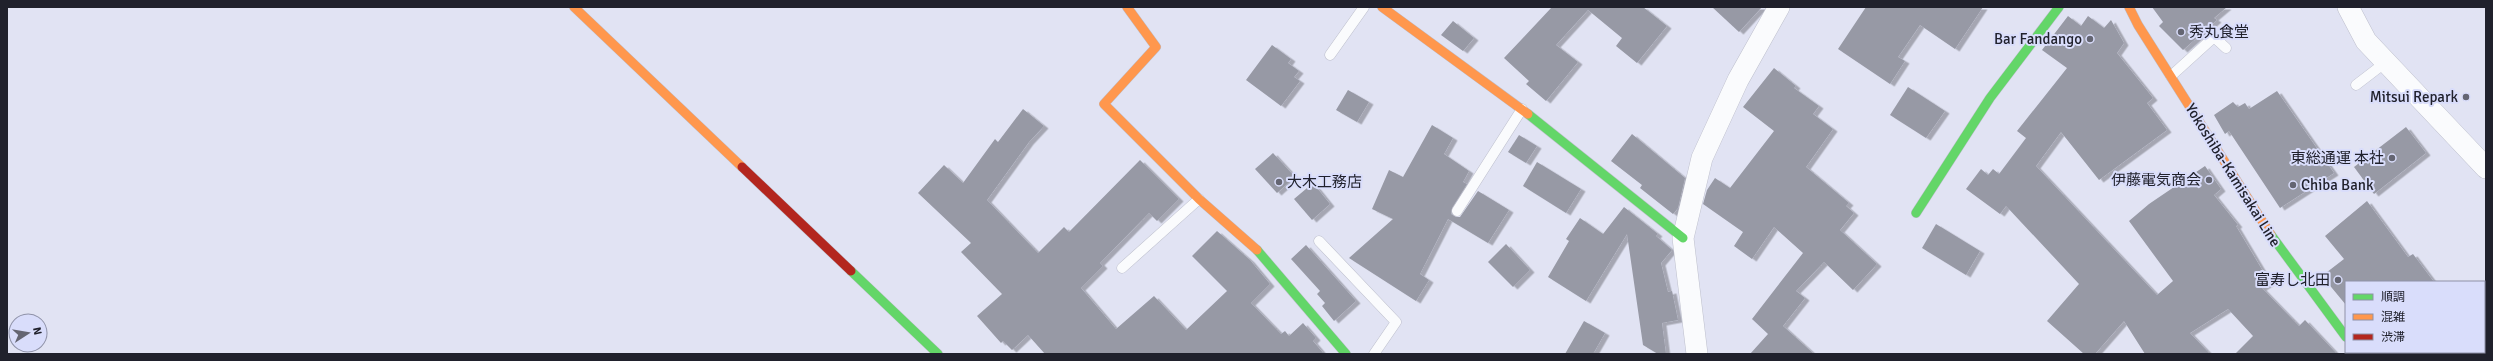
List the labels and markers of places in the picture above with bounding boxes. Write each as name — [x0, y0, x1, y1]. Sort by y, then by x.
place label: 秀丸食堂 — [2189, 23, 2249, 41]
marker: 秀丸食堂 — [2176, 27, 2186, 37]
place label: Bar Fandango — [1994, 30, 2082, 48]
marker: Bar Fandango — [2085, 34, 2095, 44]
place label: Mitsui Repark — [2370, 88, 2458, 106]
marker: Mitsui Repark — [2461, 92, 2471, 102]
place label: 東総通運 本社 — [2291, 149, 2384, 167]
marker: 東総通運 本社 — [2387, 153, 2397, 163]
place label: 伊藤電気商会 — [2111, 171, 2201, 189]
place label: 大木工務店 — [1287, 173, 1362, 191]
marker: 伊藤電気商会 — [2204, 175, 2214, 185]
place label: Chiba Bank — [2301, 176, 2374, 194]
marker: 大木工務店 — [1274, 177, 1284, 187]
marker: Chiba Bank — [2288, 180, 2298, 190]
place label: 富寿し北田 — [2255, 271, 2330, 289]
marker: 富寿し北田 — [2333, 275, 2343, 285]

